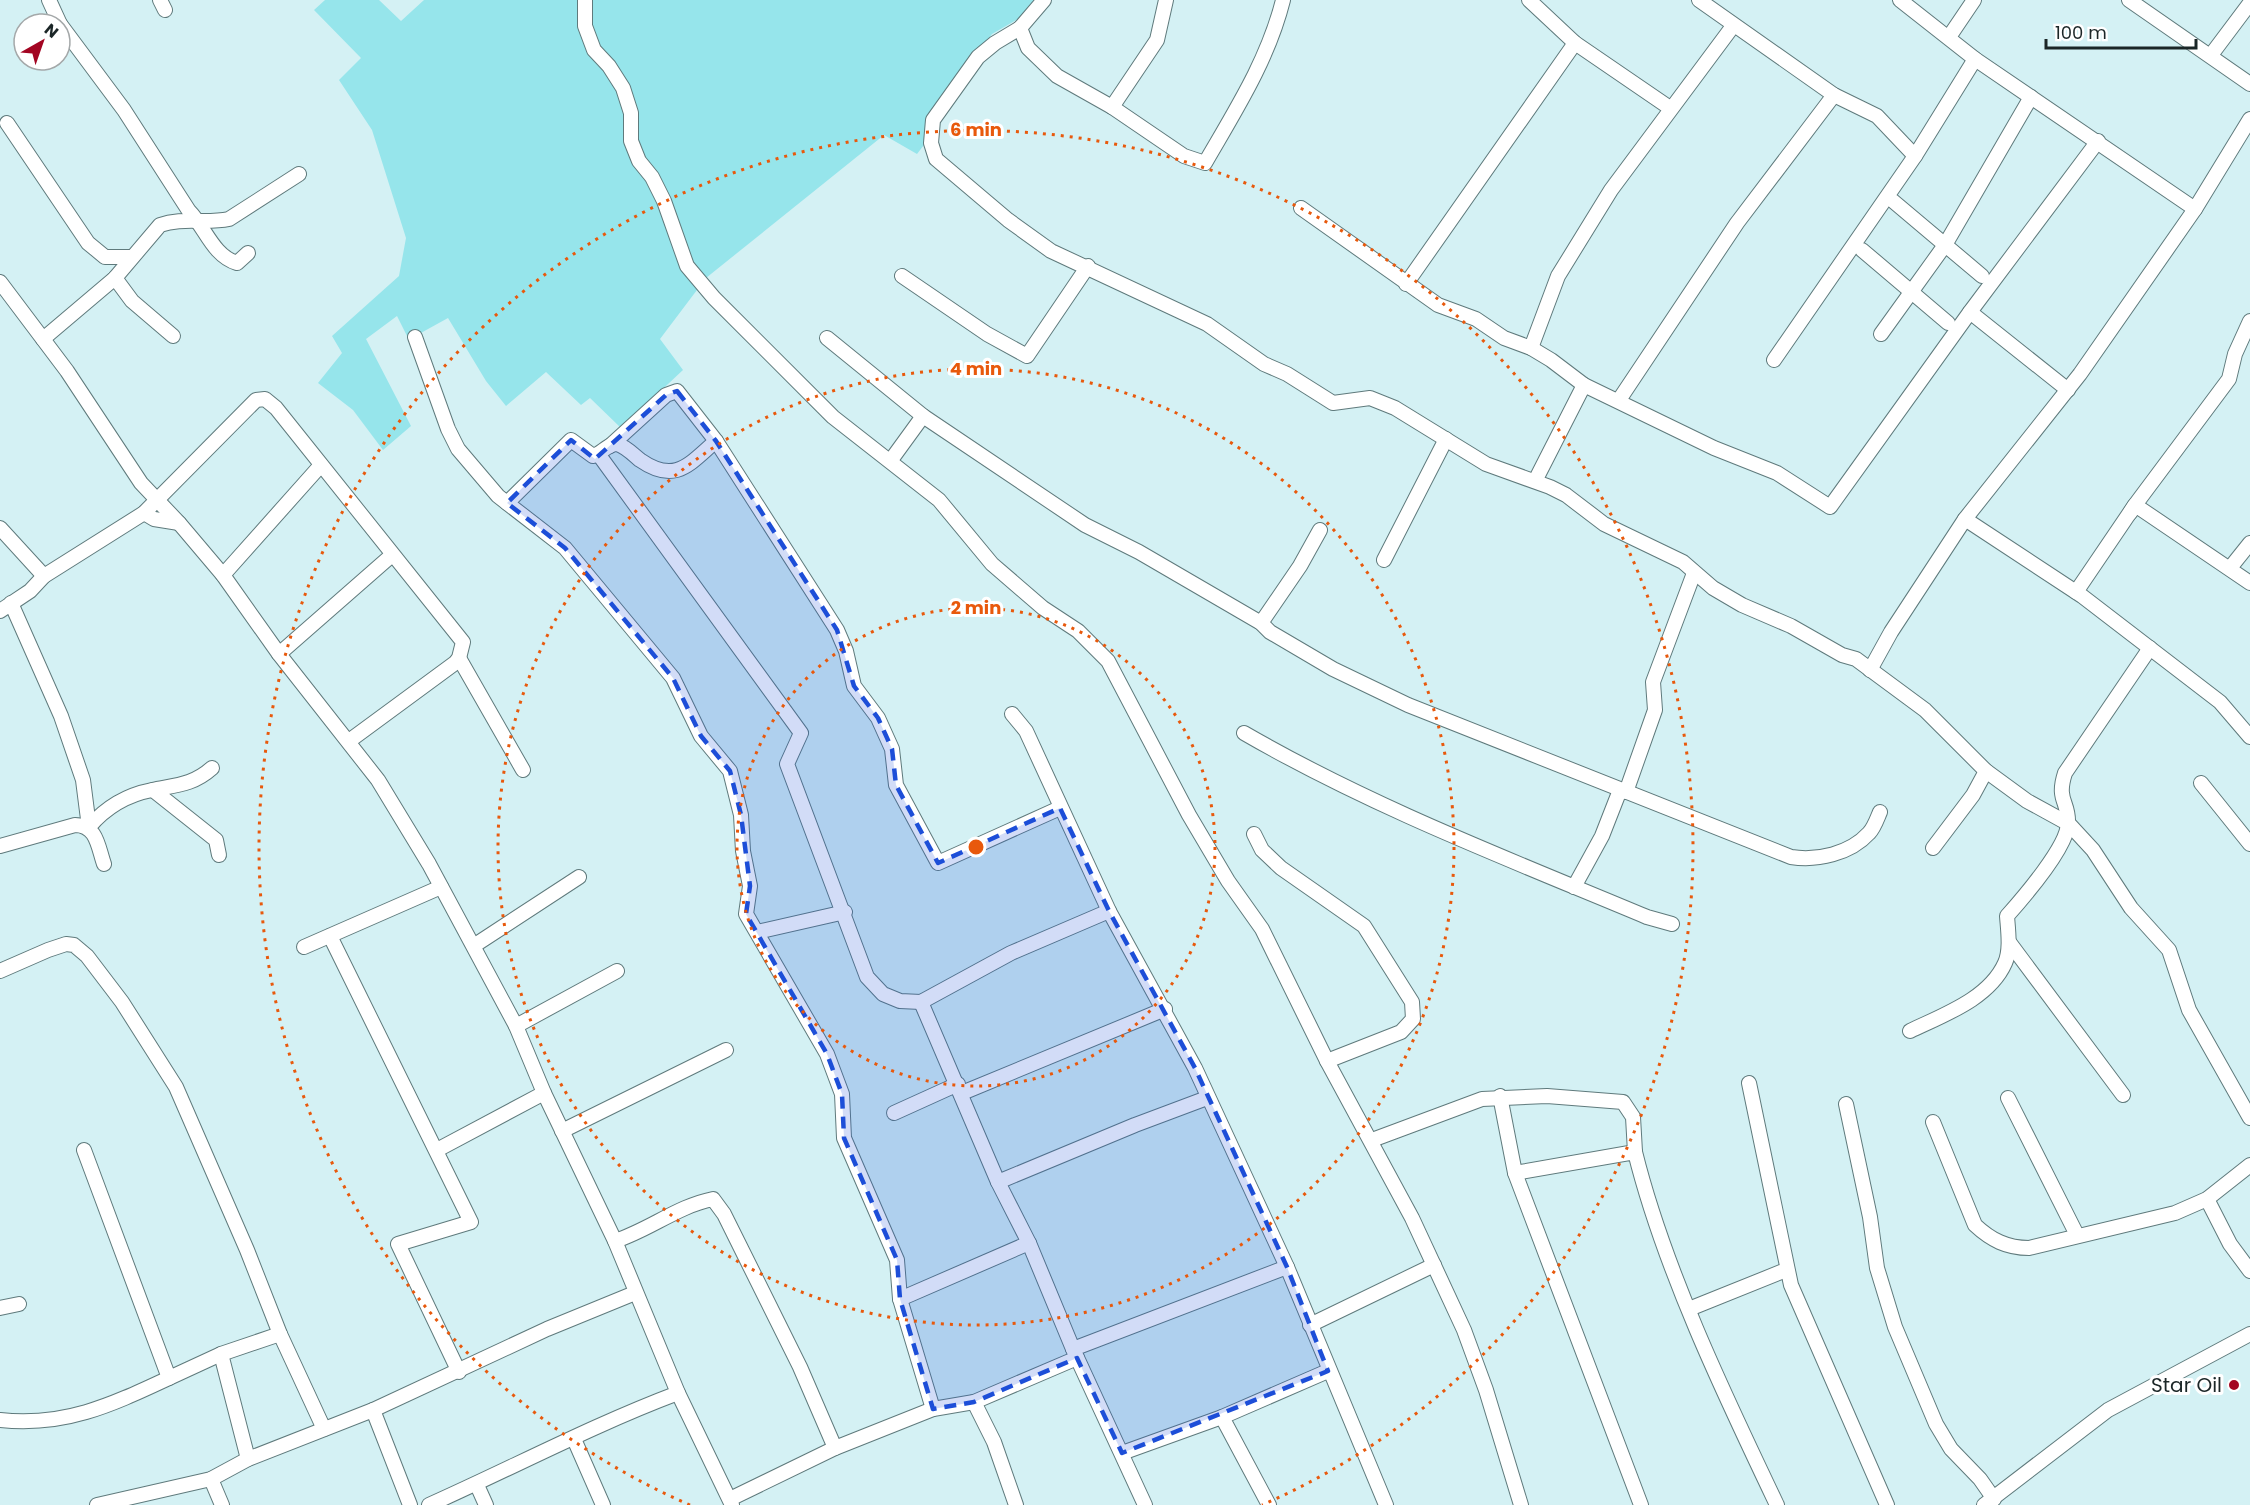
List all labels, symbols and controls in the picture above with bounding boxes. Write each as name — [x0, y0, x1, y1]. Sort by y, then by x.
north arrow — [12, 12, 72, 72]
scale bar — [2046, 12, 2196, 50]
text: N — [39, 18, 63, 44]
text: 100 m — [2055, 20, 2107, 45]
text: 6 min — [950, 117, 1002, 142]
text: 4 min — [950, 356, 1002, 381]
text: 2 min — [951, 595, 1001, 620]
centre of rings — [966, 837, 986, 857]
place label: Star Oil — [2151, 1371, 2222, 1399]
marker: Star Oil — [2227, 1378, 2241, 1392]

